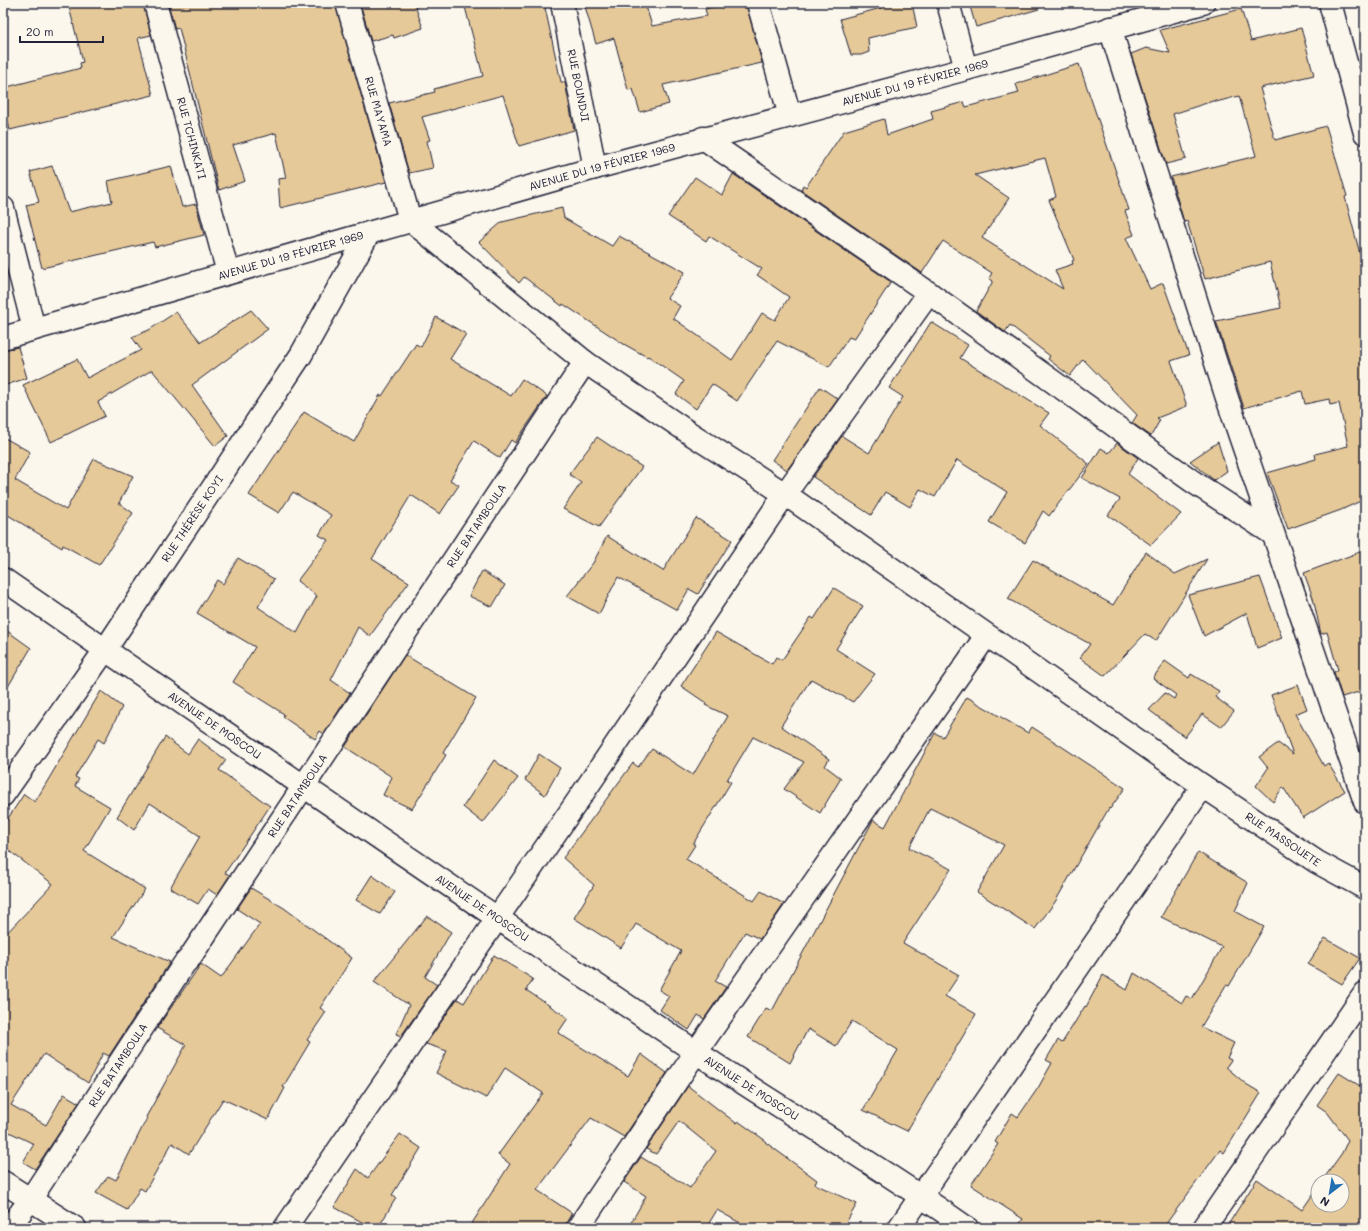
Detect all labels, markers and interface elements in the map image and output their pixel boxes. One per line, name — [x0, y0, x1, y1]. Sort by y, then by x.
scale bar — [20, 18, 103, 44]
text: 20 m — [26, 23, 54, 39]
street label: RUE BOUNDJI — [564, 48, 594, 123]
street label: AVENUE DU 19 FÉVRIER 1969 — [840, 55, 990, 109]
street label: RUE MAYAMA — [362, 75, 396, 148]
street label: RUE TCHINKATI — [174, 95, 210, 181]
street label: AVENUE DU 19 FÉVRIER 1969 — [527, 139, 677, 194]
street label: AVENUE DU 19 FÉVRIER 1969 — [216, 227, 365, 283]
street label: RUE THÉRÈSE KOYI — [158, 472, 226, 565]
street label: RUE BATAMBOULA — [443, 480, 509, 570]
street label: AVENUE DE MOSCOU — [165, 687, 264, 762]
street label: RUE BATAMBOULA — [264, 750, 330, 840]
street label: RUE MASSOUETE — [1243, 808, 1324, 870]
street label: AVENUE DE MOSCOU — [433, 870, 532, 944]
street label: RUE BATAMBOULA — [85, 1020, 151, 1110]
street label: AVENUE DE MOSCOU — [701, 1052, 802, 1123]
north arrow — [1310, 1173, 1350, 1213]
text: N — [1317, 1193, 1332, 1211]

